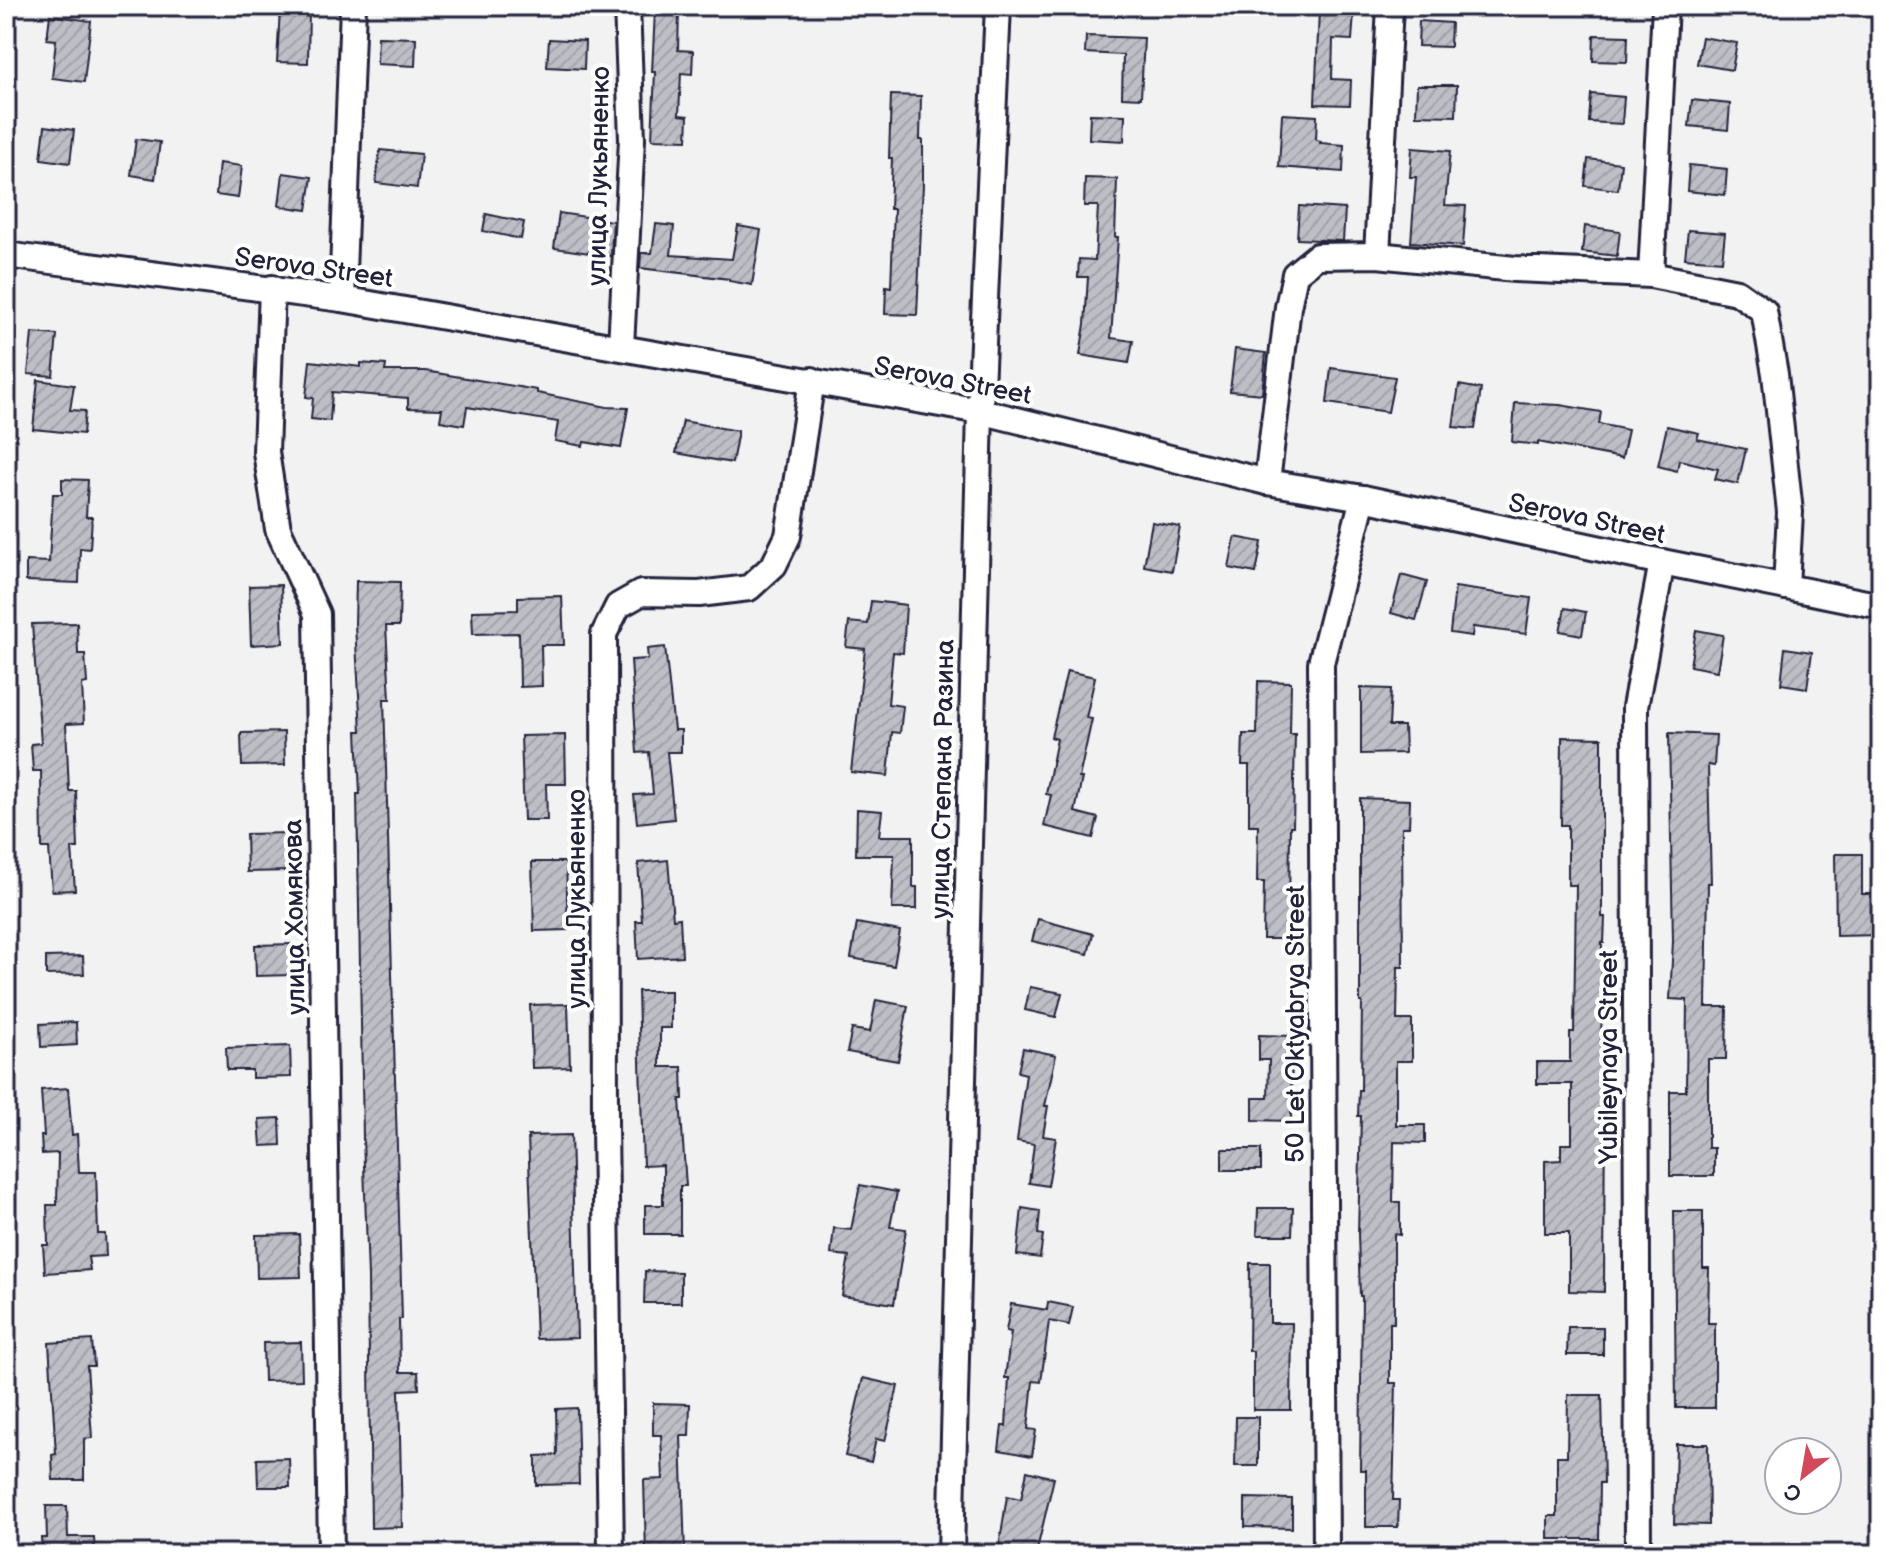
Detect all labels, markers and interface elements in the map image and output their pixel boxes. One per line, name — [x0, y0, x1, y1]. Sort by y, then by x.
street label: улица Лукьяненко — [582, 66, 617, 286]
street label: Serova Street — [233, 242, 395, 295]
street label: Serova Street — [872, 351, 1034, 412]
street label: Serova Street — [1505, 488, 1668, 551]
street label: улица Степана Разина — [926, 639, 961, 919]
street label: улица Лукьяненко — [562, 789, 593, 1009]
street label: улица Хомякова — [278, 819, 313, 1015]
street label: 50 Let Oktyabrya Street — [1281, 885, 1312, 1163]
street label: Yubileynaya Street — [1594, 950, 1625, 1165]
north arrow — [1763, 1436, 1843, 1516]
text: С — [1780, 1476, 1807, 1507]

